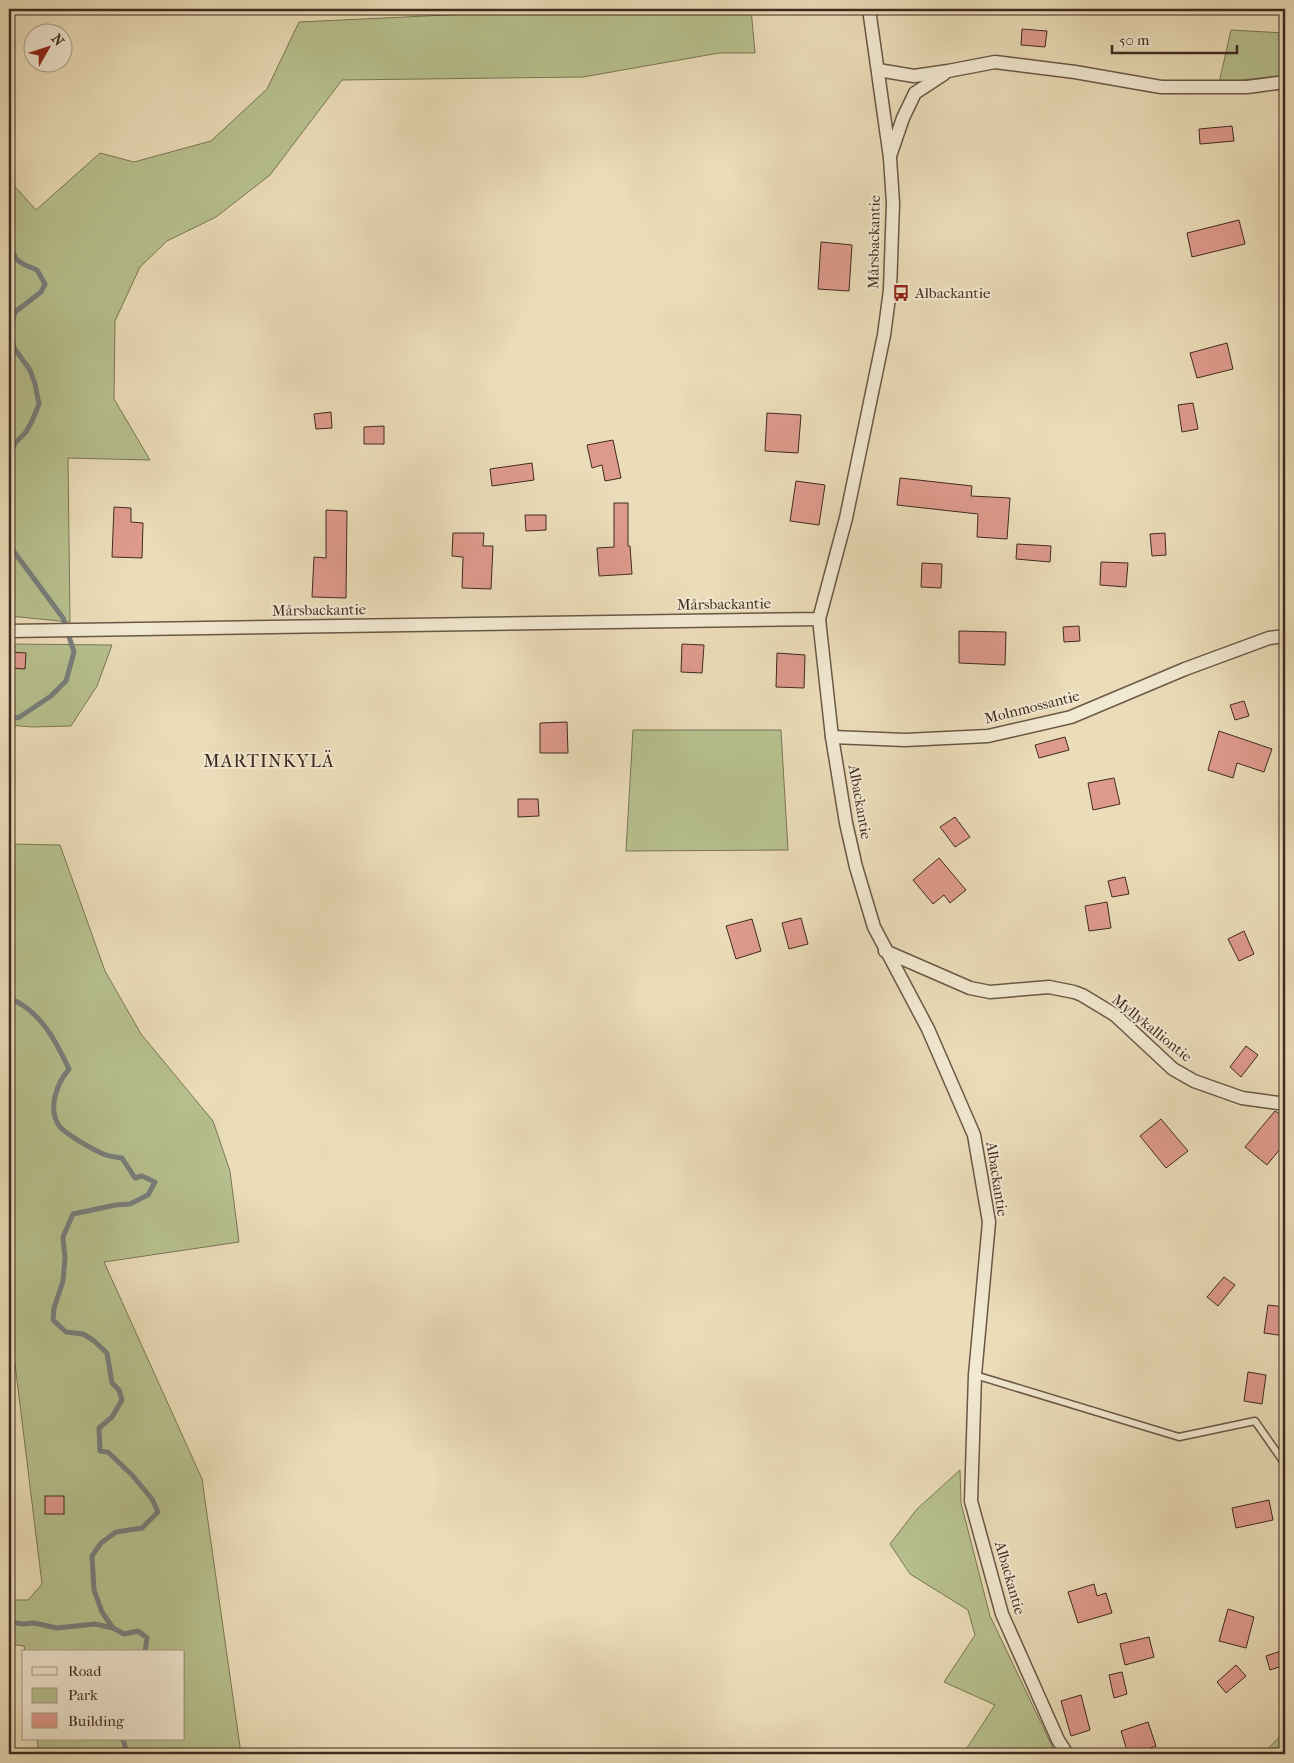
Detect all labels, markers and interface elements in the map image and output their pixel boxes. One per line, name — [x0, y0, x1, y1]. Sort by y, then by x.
north arrow — [22, 22, 72, 72]
scale bar — [1112, 22, 1236, 54]
text: N — [48, 31, 68, 50]
text: 50 m — [1119, 31, 1150, 49]
street label: Mårsbackantie — [864, 194, 884, 289]
bus stop icon: Albackantie — [891, 283, 911, 303]
place label: Albackantie — [914, 284, 991, 302]
street label: Mårsbackantie — [677, 594, 772, 614]
street label: Mårsbackantie — [272, 600, 367, 620]
street label: Molnmossantie — [982, 686, 1082, 728]
district label: MARTINKYLÄ — [203, 750, 335, 772]
street label: Albackantie — [844, 762, 876, 841]
street label: Myllykalliontie — [1108, 990, 1196, 1066]
street label: Albackantie — [982, 1139, 1012, 1218]
street label: Albackantie — [991, 1538, 1029, 1617]
legend — [22, 1650, 185, 1740]
text: Road — [68, 1662, 102, 1680]
text: Park — [68, 1686, 98, 1704]
text: Building — [68, 1712, 125, 1730]

